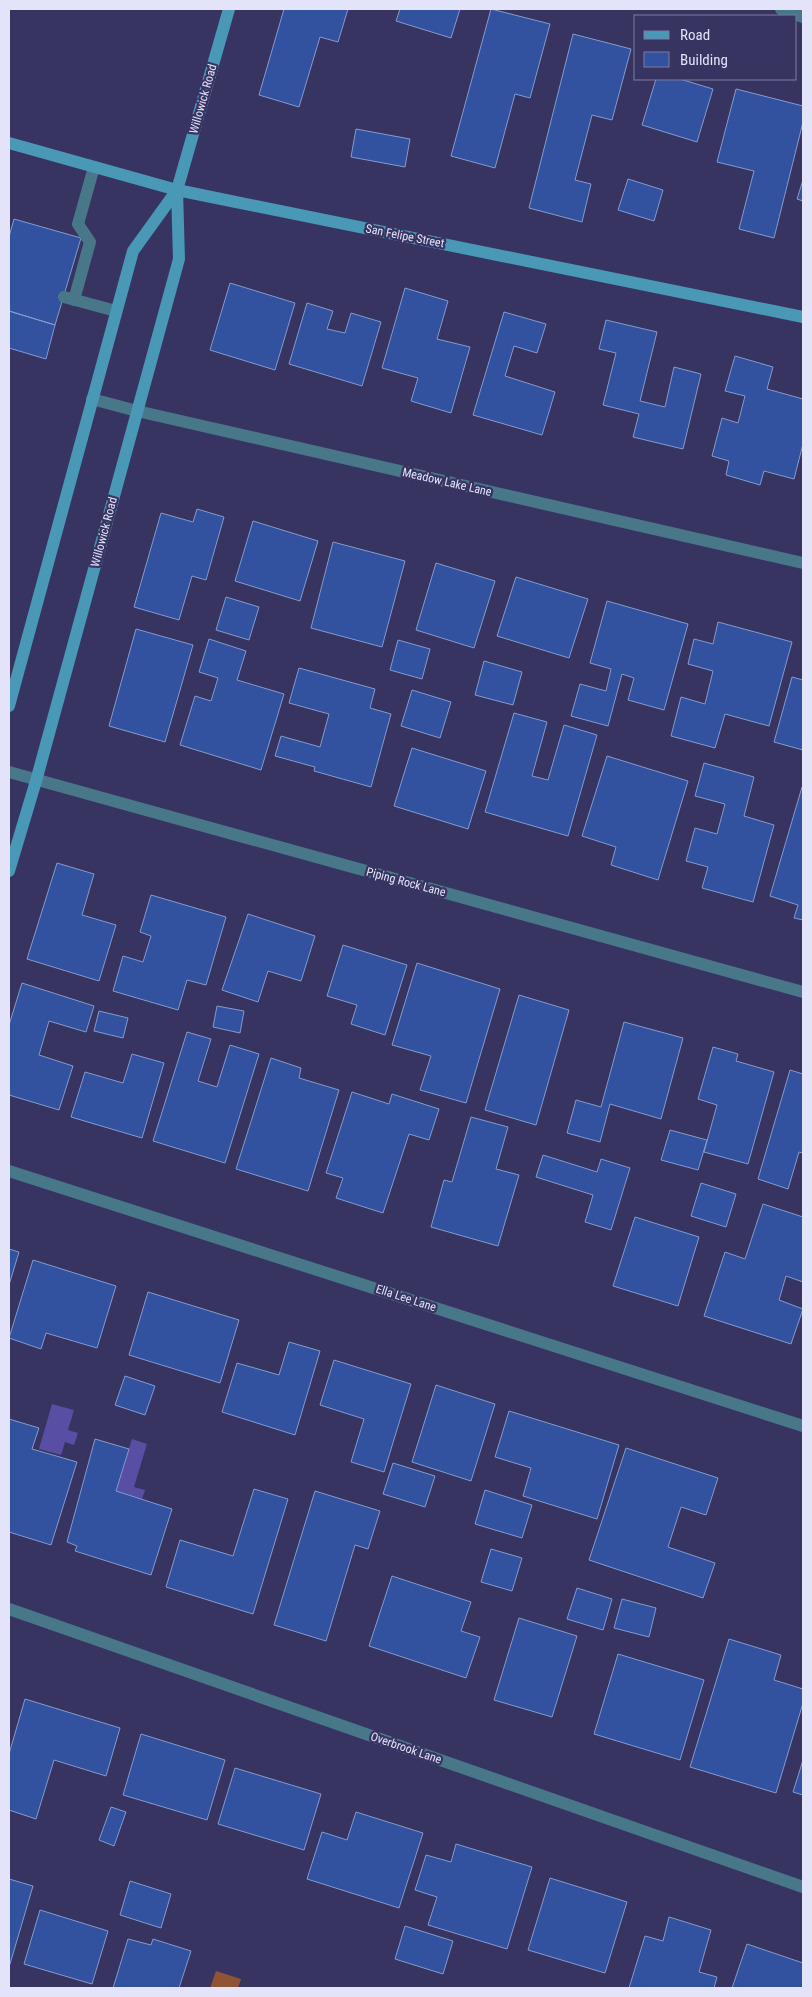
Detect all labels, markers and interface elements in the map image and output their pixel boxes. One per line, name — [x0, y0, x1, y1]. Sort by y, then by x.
legend — [634, 15, 797, 80]
text: Road — [680, 26, 710, 44]
text: Building — [680, 51, 728, 69]
street label: Willowick Road — [186, 63, 220, 135]
street label: San Felipe Street — [365, 222, 446, 251]
street label: Meadow Lake Lane — [401, 465, 493, 499]
street label: Willowick Road — [88, 495, 120, 568]
street label: Piping Rock Lane — [365, 865, 448, 899]
street label: Ella Lee Lane — [374, 1282, 438, 1314]
street label: Overbrook Lane — [369, 1729, 444, 1767]

